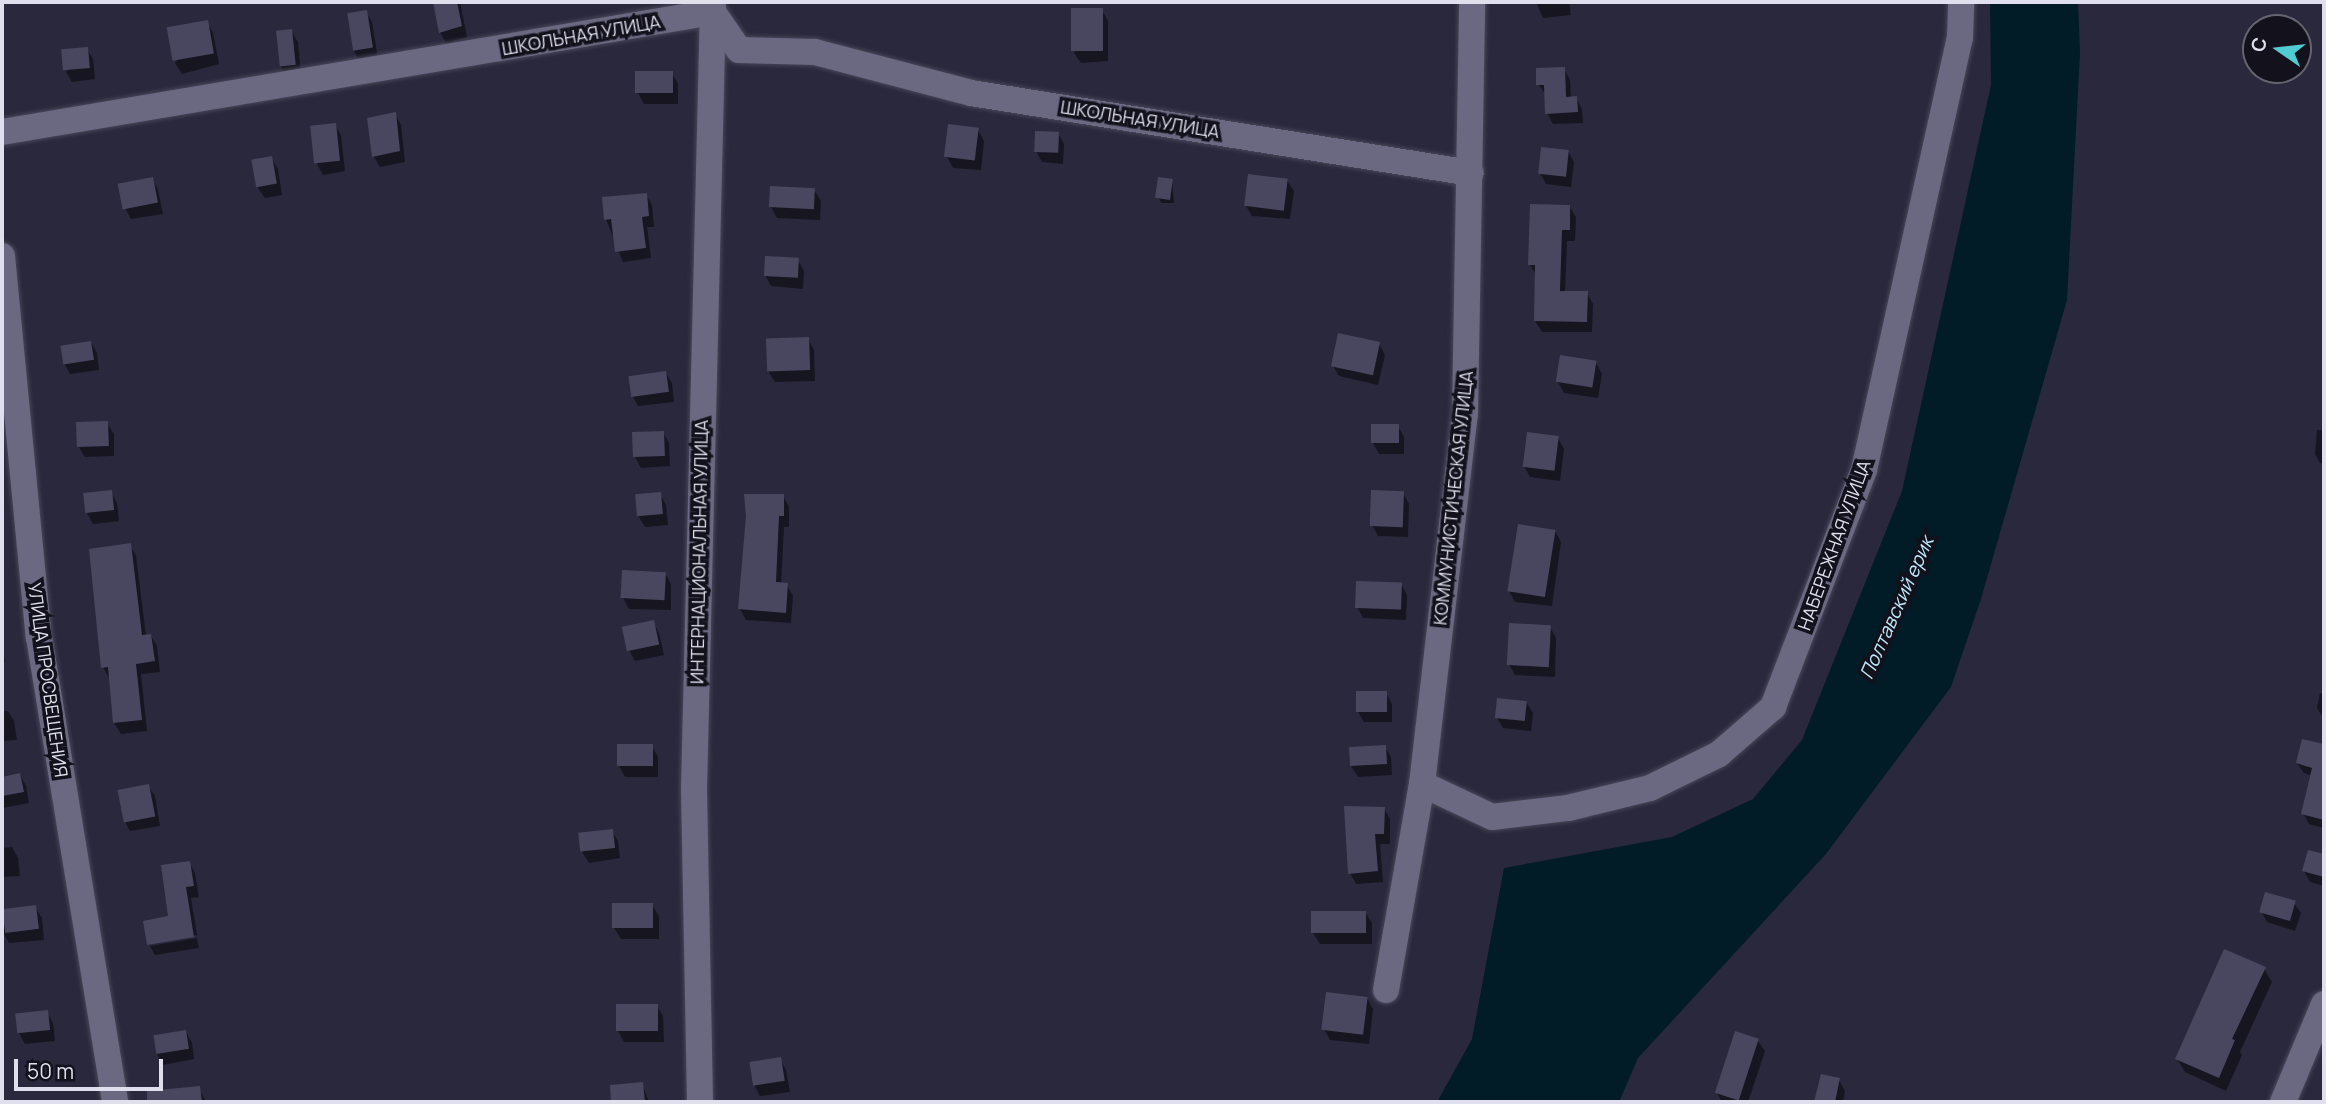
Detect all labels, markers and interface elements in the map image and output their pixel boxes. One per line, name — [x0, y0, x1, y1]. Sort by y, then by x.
street label: ШКОЛЬНАЯ УЛИЦА — [500, 10, 662, 60]
north arrow — [2242, 14, 2312, 84]
text: С — [2244, 34, 2273, 54]
street label: ШКОЛЬНАЯ УЛИЦА — [1059, 96, 1221, 142]
street label: КОММУНИСТИЧЕСКАЯ УЛИЦА — [1429, 370, 1477, 626]
street label: ИНТЕРНАЦИОНАЛЬНАЯ УЛИЦА — [686, 420, 712, 684]
street label: НАБЕРЕЖНАЯ УЛИЦА — [1793, 457, 1875, 633]
water label: Полтавский ерик — [1855, 533, 1939, 683]
street label: УЛИЦА ПРОСВЕЩЕНИЯ — [24, 581, 72, 779]
scale bar — [18, 1044, 166, 1088]
text: 50 m — [27, 1057, 74, 1085]

